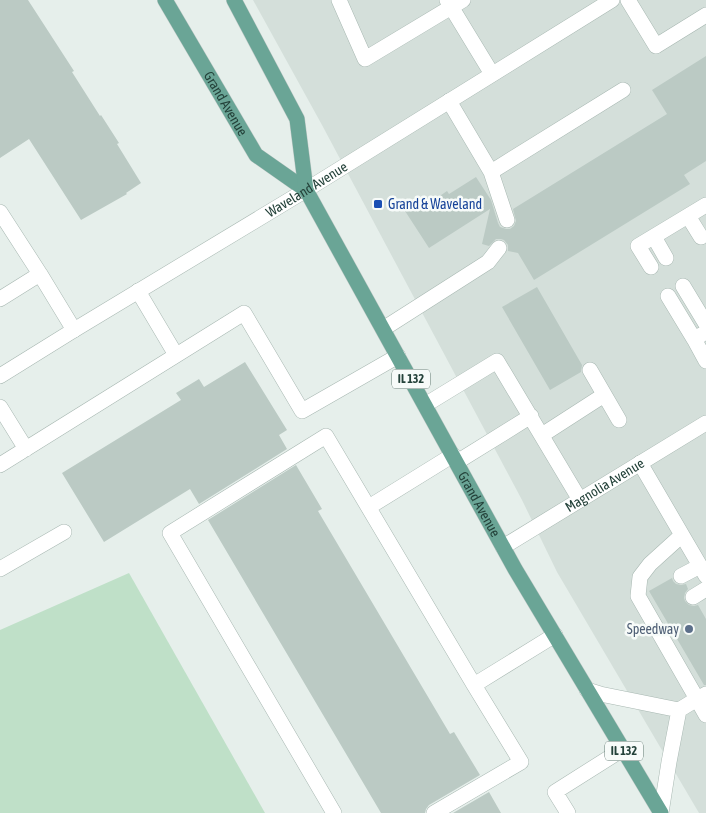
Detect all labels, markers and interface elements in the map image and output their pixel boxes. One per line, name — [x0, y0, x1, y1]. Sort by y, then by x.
street label: Grand Avenue — [201, 68, 251, 139]
street label: Waveland Avenue — [263, 158, 350, 220]
place label: Grand & Waveland — [388, 196, 482, 212]
marker: Grand & Waveland — [372, 198, 384, 210]
road number: IL 132 — [392, 369, 430, 388]
street label: Magnolia Avenue — [562, 455, 647, 515]
street label: Grand Avenue — [455, 469, 504, 540]
place label: Speedway — [627, 621, 679, 637]
marker: Speedway — [683, 623, 695, 635]
road number: IL 132 — [605, 741, 643, 760]

